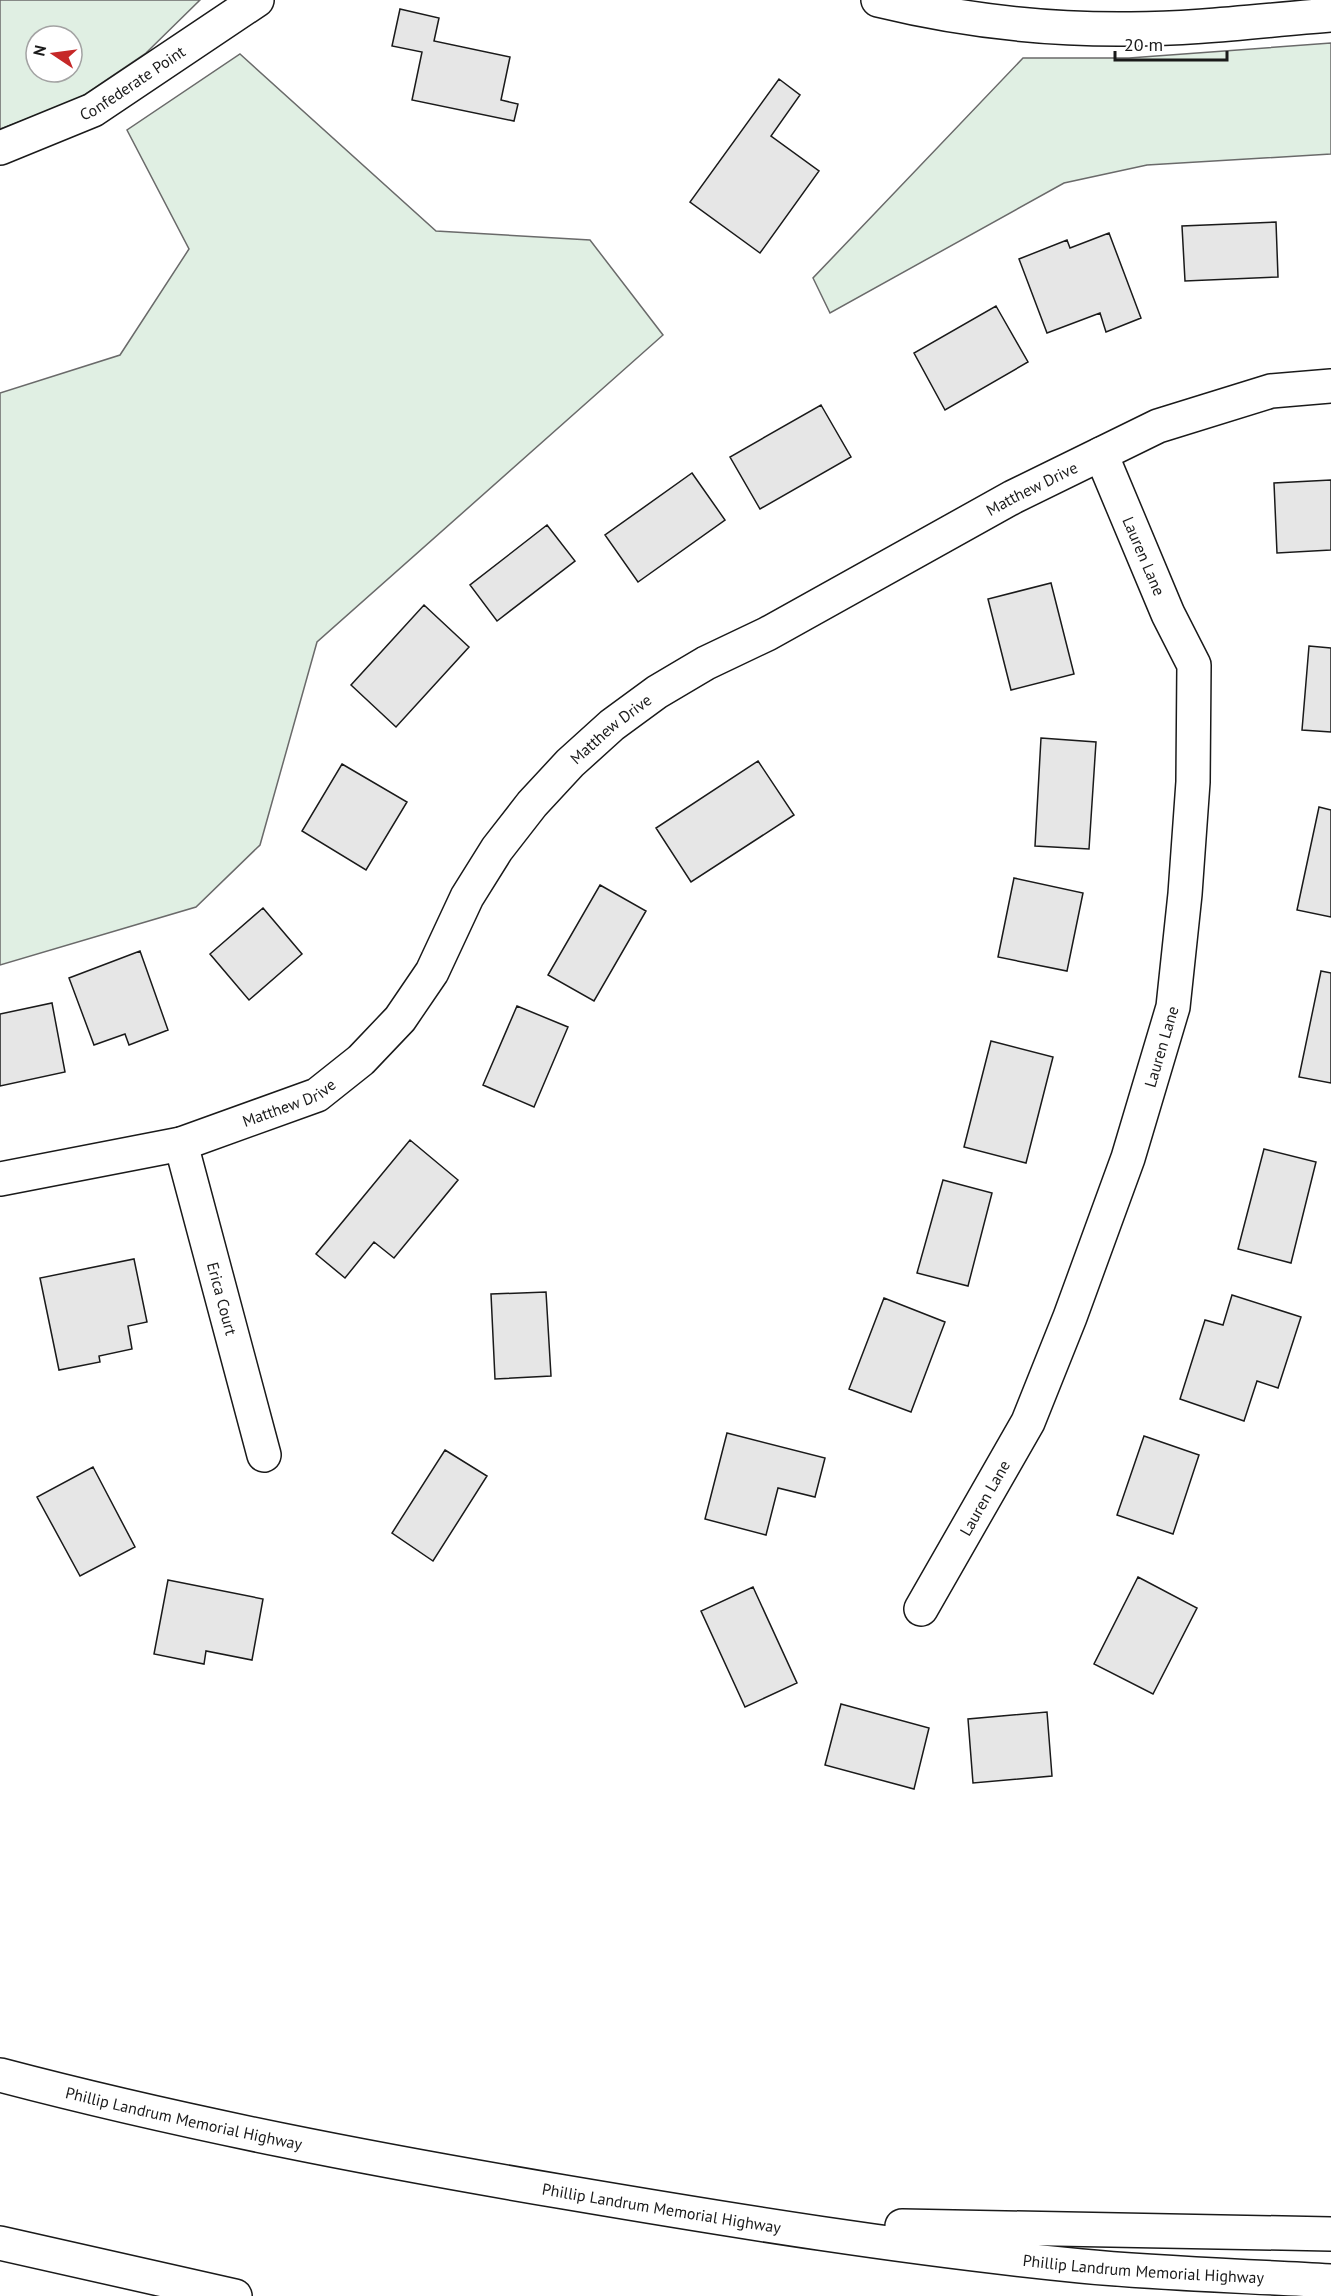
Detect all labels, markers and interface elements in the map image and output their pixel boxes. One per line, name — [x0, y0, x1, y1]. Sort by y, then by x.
north arrow — [24, 24, 84, 84]
scale bar — [1115, 24, 1228, 62]
text: 20 m — [1124, 33, 1163, 56]
street label: Confederate Point — [77, 41, 189, 124]
text: N — [28, 43, 50, 58]
street label: Matthew Drive — [983, 457, 1081, 520]
street label: Lauren Lane — [1118, 513, 1170, 599]
street label: Matthew Drive — [566, 690, 655, 768]
street label: Lauren Lane — [1140, 1004, 1183, 1090]
street label: Matthew Drive — [239, 1074, 340, 1131]
street label: Erica Court — [203, 1260, 242, 1338]
street label: Lauren Lane — [955, 1457, 1014, 1539]
street label: Phillip Landrum Memorial Highway — [64, 2082, 305, 2154]
street label: Phillip Landrum Memorial Highway — [541, 2178, 783, 2237]
street label: Phillip Landrum Memorial Highway — [1022, 2250, 1265, 2287]

